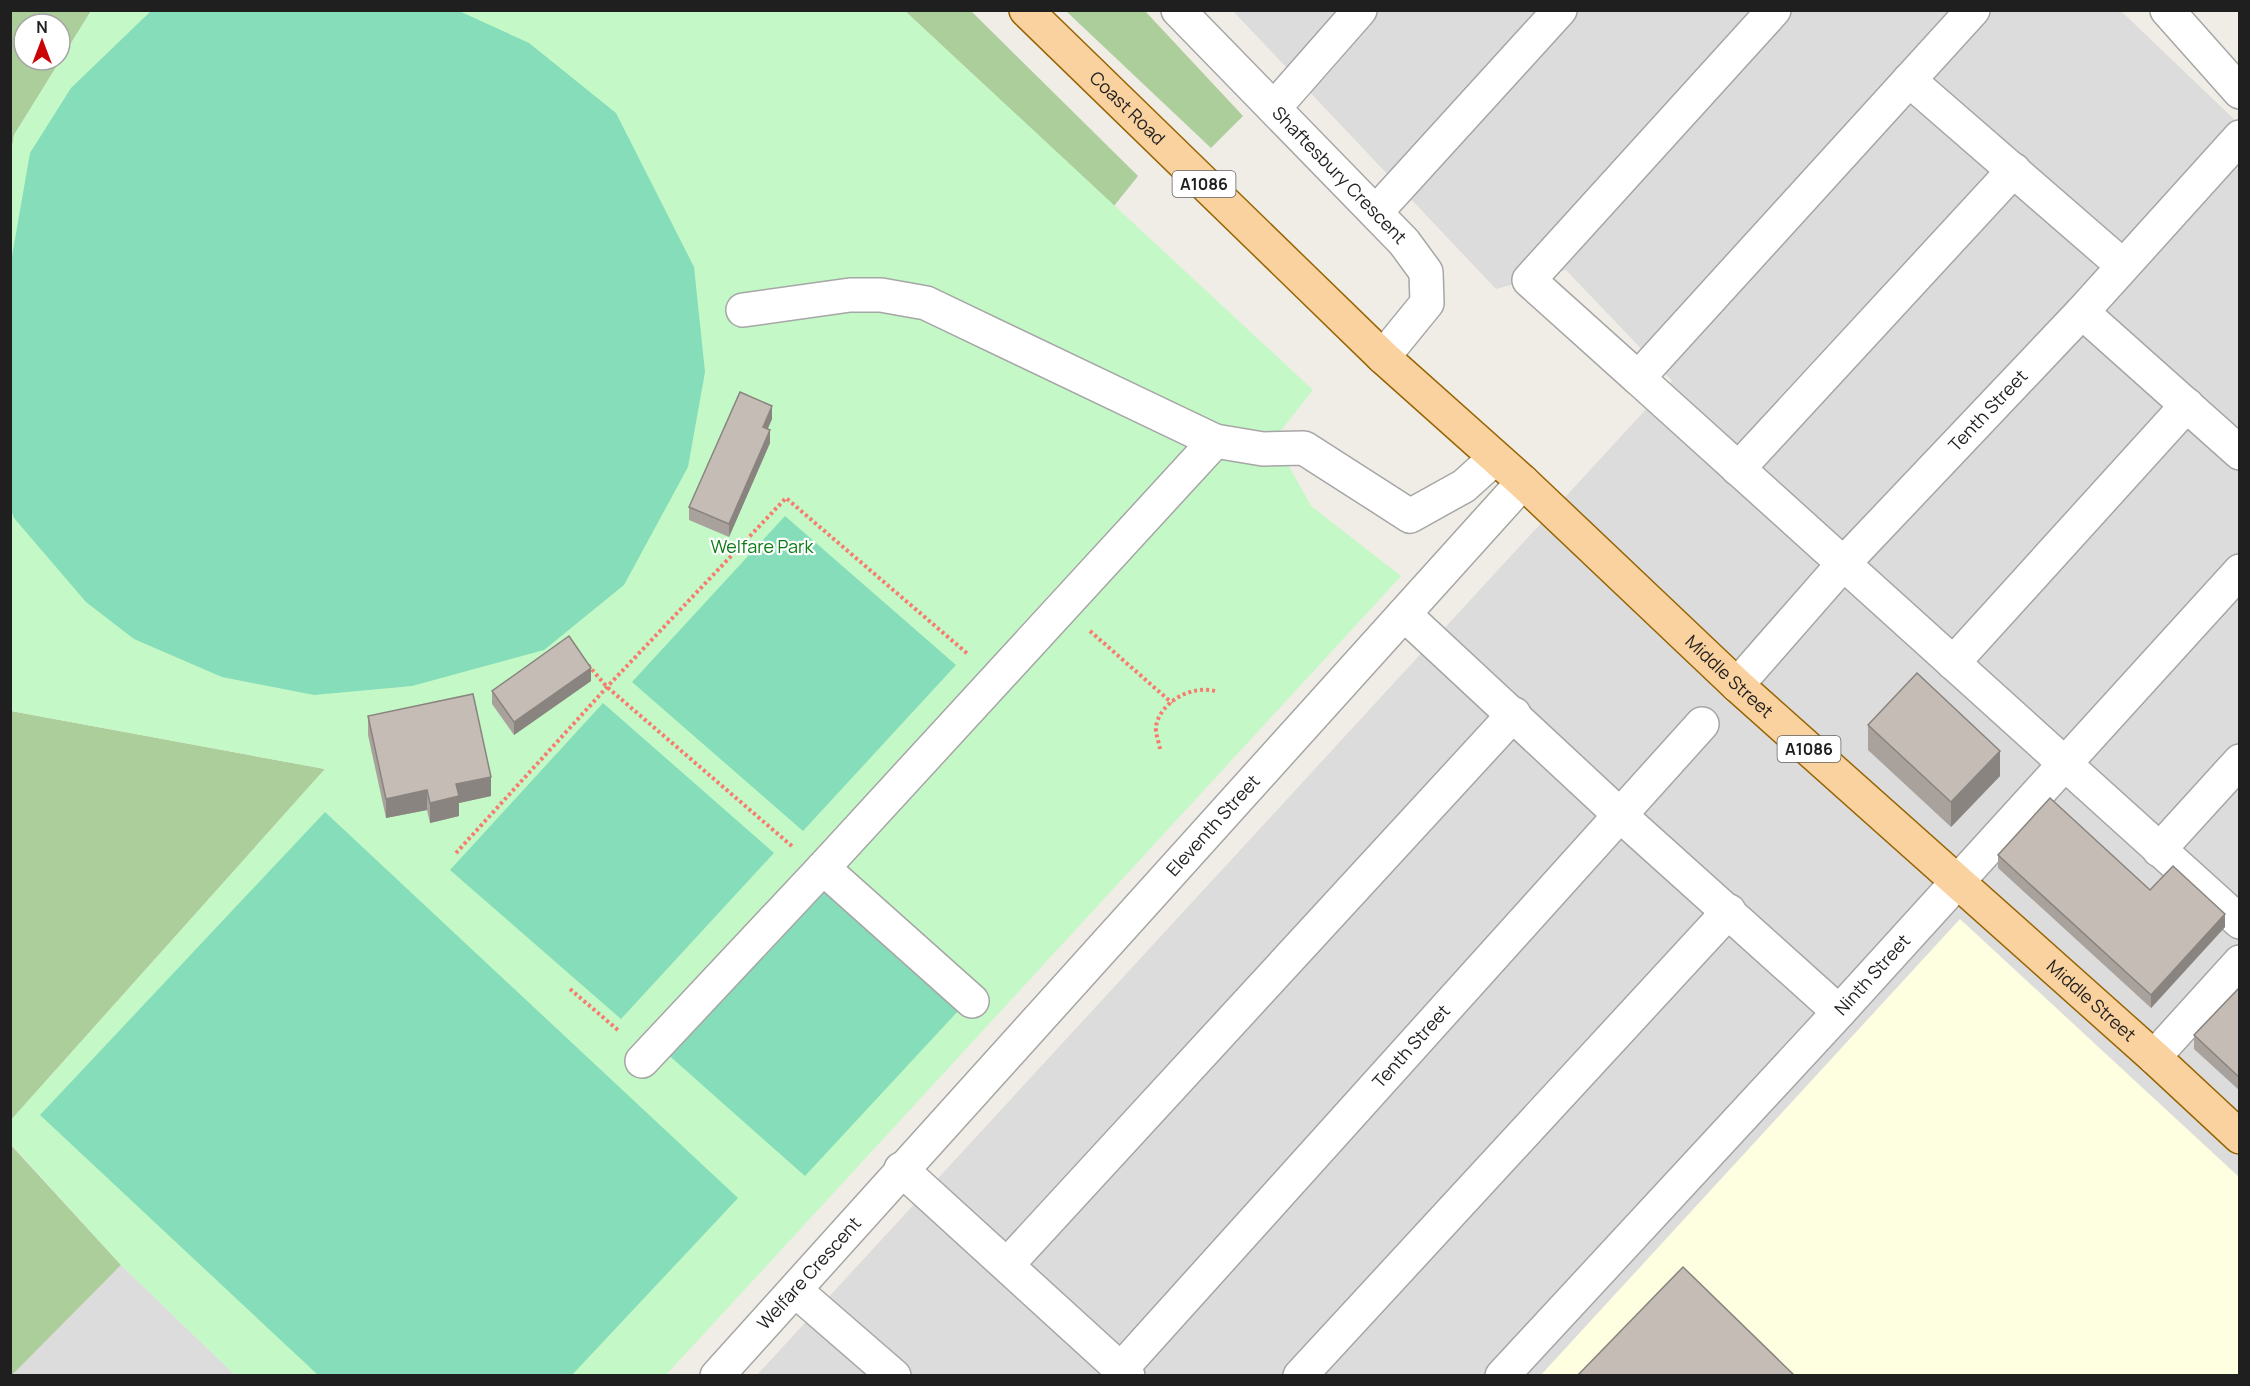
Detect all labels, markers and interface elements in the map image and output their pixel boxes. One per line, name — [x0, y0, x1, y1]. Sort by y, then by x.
north arrow — [12, 12, 72, 72]
text: N — [36, 16, 48, 38]
street label: Coast Road — [1085, 65, 1171, 150]
street label: Shaftesbury Crescent — [1267, 101, 1412, 249]
road number: A1086 — [1172, 171, 1236, 197]
street label: Tenth Street — [1943, 364, 2032, 456]
park label: Welfare Park — [711, 534, 815, 558]
street label: Middle Street — [1680, 629, 1779, 723]
road number: A1086 — [1778, 736, 1840, 762]
street label: Eleventh Street — [1160, 769, 1264, 881]
street label: Ninth Street — [1829, 929, 1915, 1020]
street label: Middle Street — [2042, 954, 2142, 1046]
street label: Tenth Street — [1367, 999, 1455, 1093]
street label: Welfare Crescent — [751, 1211, 866, 1334]

